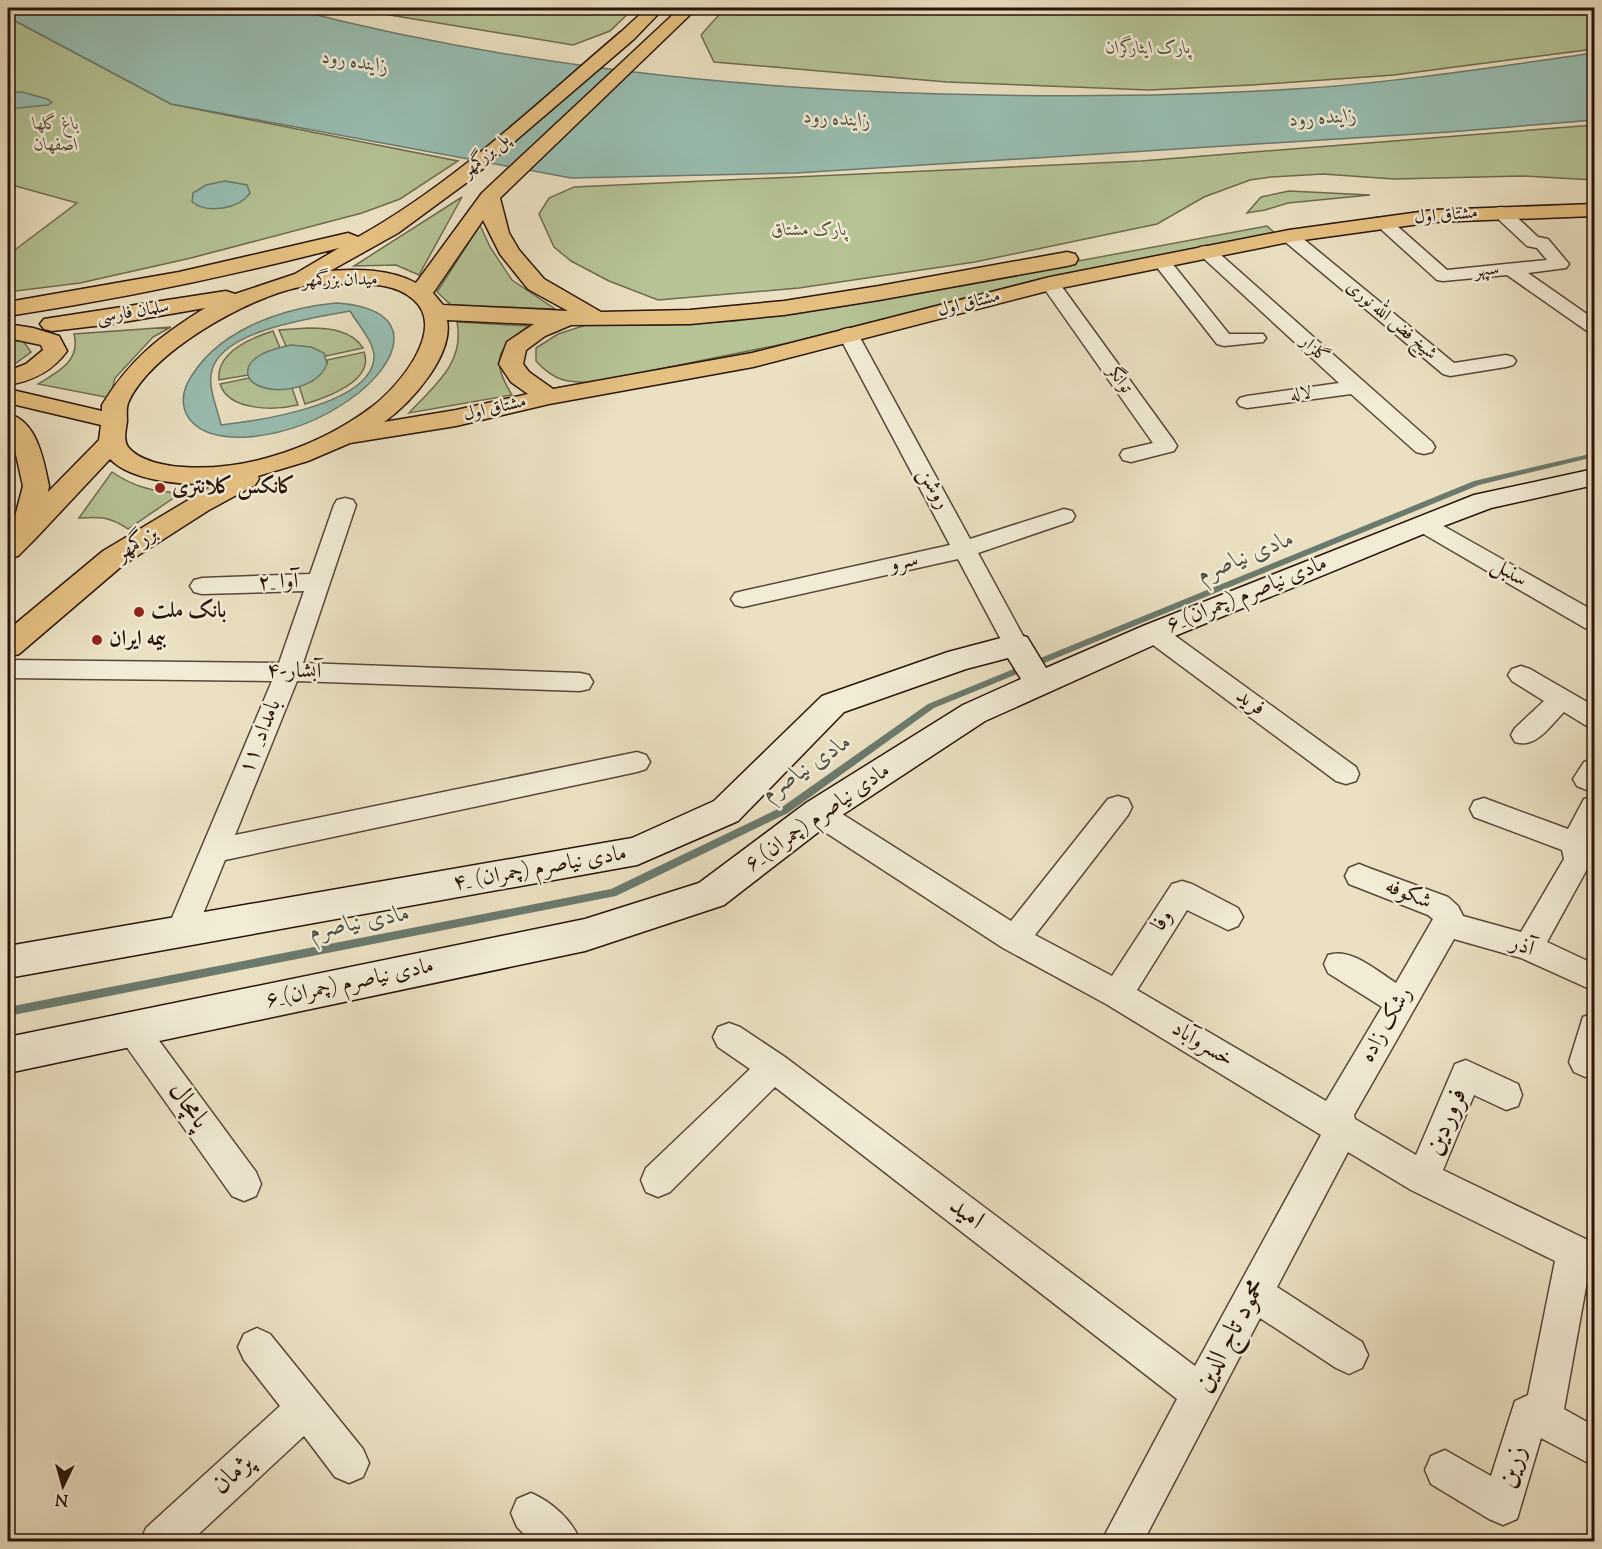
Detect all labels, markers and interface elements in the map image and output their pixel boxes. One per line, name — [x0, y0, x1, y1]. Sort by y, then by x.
park label: پارک ایثارگران — [1105, 35, 1192, 62]
water label: زاینده رود — [319, 43, 391, 83]
water label: زاینده رود — [1288, 102, 1358, 136]
water label: زاینده رود — [802, 103, 872, 137]
park label: باغ گلها اصفهان — [31, 112, 80, 159]
street label: پل بزرگمهر — [455, 127, 517, 186]
street label: مشتاق اول — [1413, 200, 1479, 232]
park label: پارک مشتاق — [771, 218, 848, 244]
street label: سپهر — [1471, 257, 1501, 285]
street label: میدان بزرگمهر — [300, 267, 378, 295]
street label: شیخ فض الله نوری — [1339, 273, 1444, 368]
street label: مشتاق اول — [935, 284, 1003, 324]
street label: سلمان فارسی — [95, 294, 171, 332]
street label: گلزار — [1292, 329, 1334, 370]
street label: توانگر — [1099, 359, 1138, 400]
street label: لاله — [1289, 381, 1313, 409]
street label: مشتاق اول — [461, 389, 529, 429]
street label: روشن — [908, 462, 958, 516]
place label: کانکس کلانتری — [172, 472, 295, 504]
marker: کانکس کلانتری — [153, 481, 167, 495]
street label: بزرگمهر — [108, 518, 165, 571]
water label: مادی نیاصرم — [1192, 522, 1300, 594]
street label: سرو — [885, 544, 922, 582]
street label: ۶_مادی نیاصرم (چمران) — [1162, 548, 1333, 643]
street label: سنبل — [1485, 550, 1533, 596]
street label: ۲_ آوا — [257, 566, 301, 600]
place label: بانک ملت — [151, 596, 226, 628]
marker: بانک ملت — [132, 605, 146, 619]
place label: بیمه ایران — [109, 624, 167, 656]
marker: بیمه ایران — [90, 633, 104, 647]
street label: ۴-آبشار — [266, 656, 324, 689]
street label: فرید — [1228, 681, 1272, 725]
street label: ۱۱ _بامداد — [232, 695, 290, 779]
water label: مادی نیاصرم — [755, 725, 860, 812]
street label: ۶_مادی نیاصرم (چمران) — [739, 756, 898, 881]
street label: ۴_ مادی نیاصرم (چمران) — [451, 838, 630, 901]
street label: شکوفه — [1380, 871, 1436, 919]
water label: مادی نیاصرم — [307, 897, 414, 951]
street label: وفا — [1144, 904, 1182, 938]
street label: آذر — [1504, 927, 1541, 967]
street label: ۶_مادی نیاصرم (چمران) — [263, 951, 437, 1018]
street label: رشک زاده — [1353, 981, 1421, 1069]
street label: خسروآباد — [1165, 1014, 1239, 1076]
street label: پامچال — [157, 1074, 220, 1139]
street label: فروردین — [1415, 1082, 1479, 1162]
street label: امید — [940, 1188, 992, 1240]
street label: محمود تاج الدین — [1185, 1272, 1279, 1401]
street label: زرین — [1488, 1441, 1538, 1493]
street label: پژمان — [203, 1444, 264, 1505]
north arrow — [33, 1456, 93, 1516]
text: N — [54, 1486, 69, 1510]

